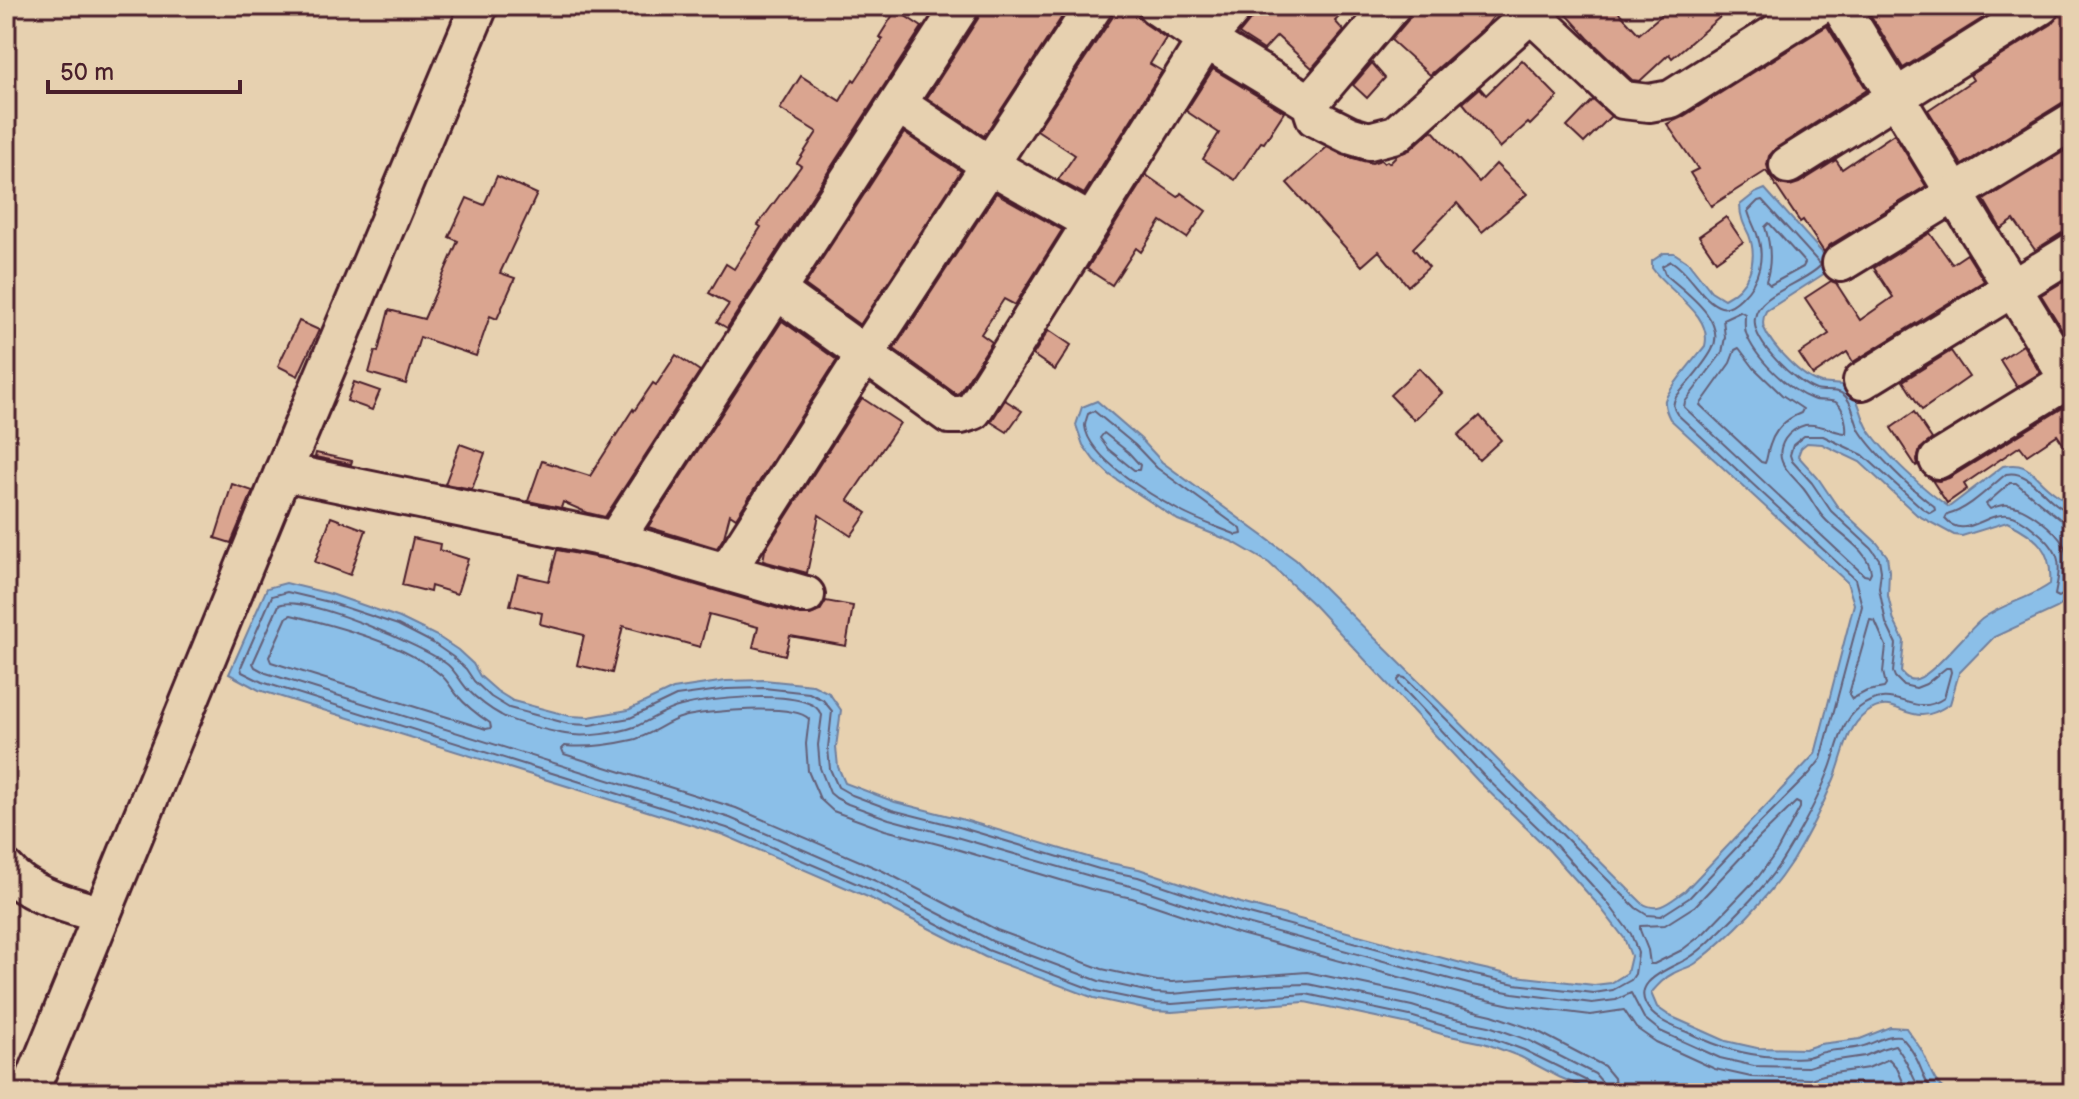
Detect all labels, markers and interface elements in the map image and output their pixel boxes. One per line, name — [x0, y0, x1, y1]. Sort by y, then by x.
scale bar — [48, 44, 240, 94]
text: 50 m — [60, 58, 114, 87]

